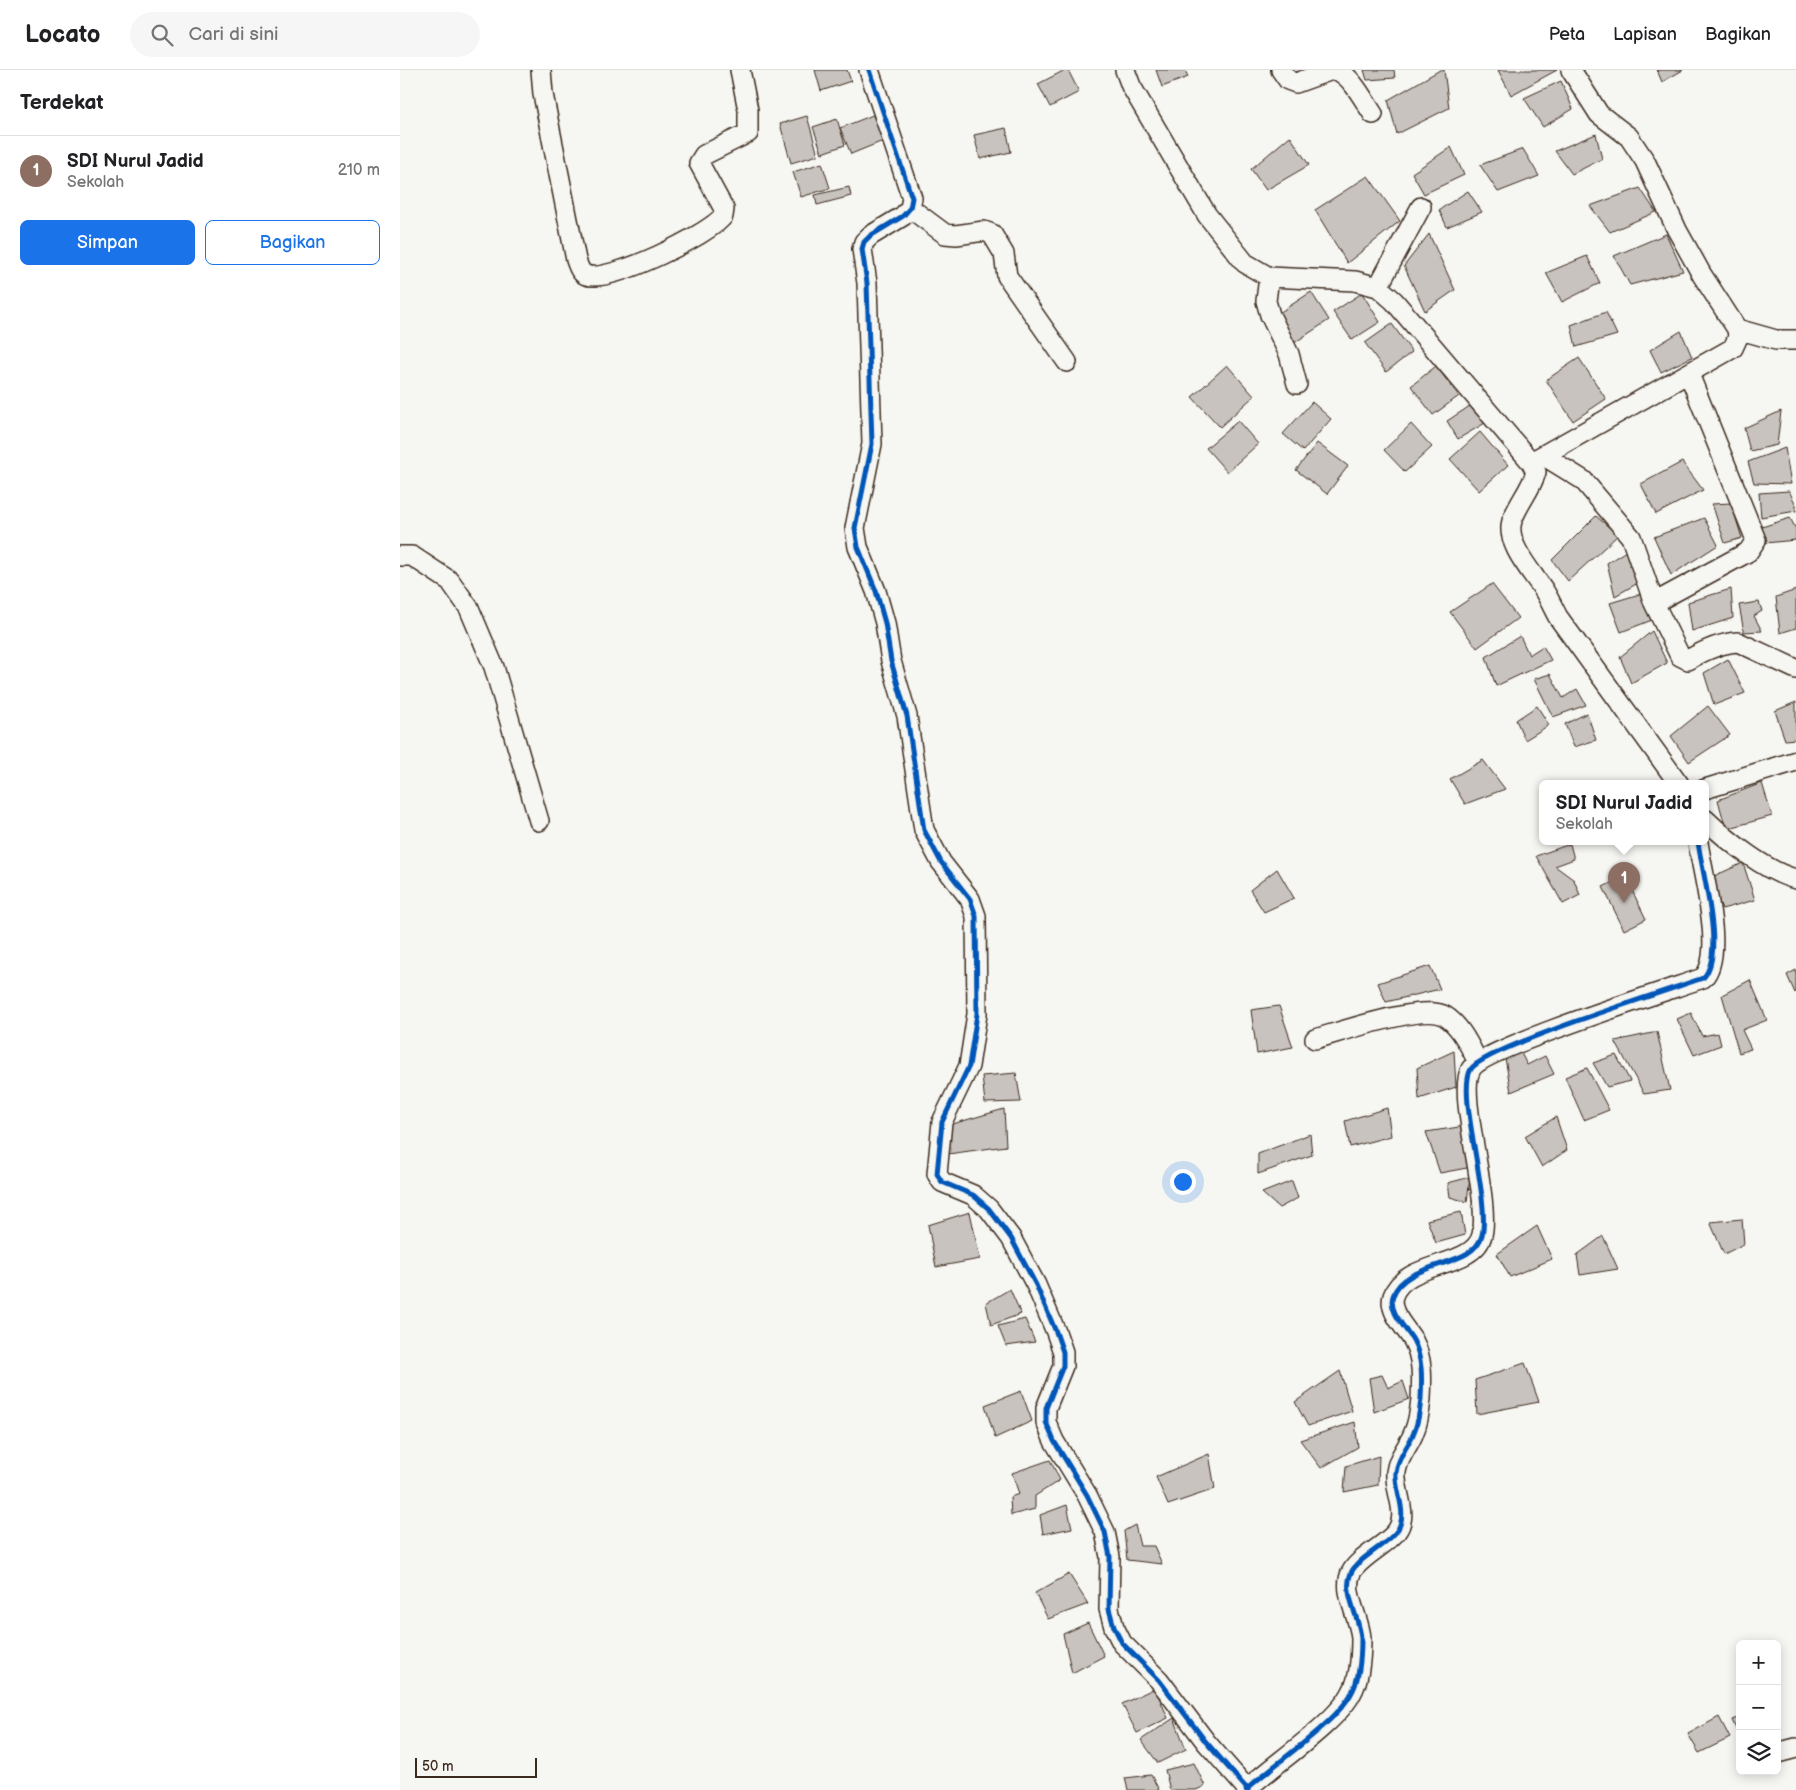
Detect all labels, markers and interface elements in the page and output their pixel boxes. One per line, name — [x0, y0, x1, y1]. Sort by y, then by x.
search box — [130, 12, 480, 57]
text: Locato — [25, 20, 100, 49]
icon: search — [148, 21, 176, 49]
text: Cari di sini — [188, 23, 279, 46]
text: Peta — [1549, 24, 1585, 45]
text: Lapisan — [1613, 24, 1677, 45]
text: Bagikan — [1705, 24, 1771, 45]
text: Terdekat — [20, 90, 104, 115]
text: SDI Nurul Jadid — [67, 150, 204, 173]
text: 1 — [33, 161, 39, 180]
text: 210 m — [338, 161, 380, 180]
text: Sekolah — [67, 173, 124, 192]
button: Simpan — [20, 220, 195, 265]
button: Bagikan — [205, 220, 380, 265]
popup — [1539, 780, 1709, 845]
text: SDI Nurul Jadid — [1556, 792, 1692, 815]
text: Sekolah — [1556, 815, 1613, 834]
pin: 1 — [1608, 862, 1640, 903]
your location — [1170, 1169, 1196, 1195]
map controls — [1736, 1640, 1781, 1775]
button: + — [1736, 1640, 1781, 1685]
button: − — [1736, 1685, 1781, 1730]
button: layers — [1736, 1730, 1781, 1775]
scale bar — [415, 1755, 538, 1778]
text: 50 m — [422, 1758, 454, 1775]

